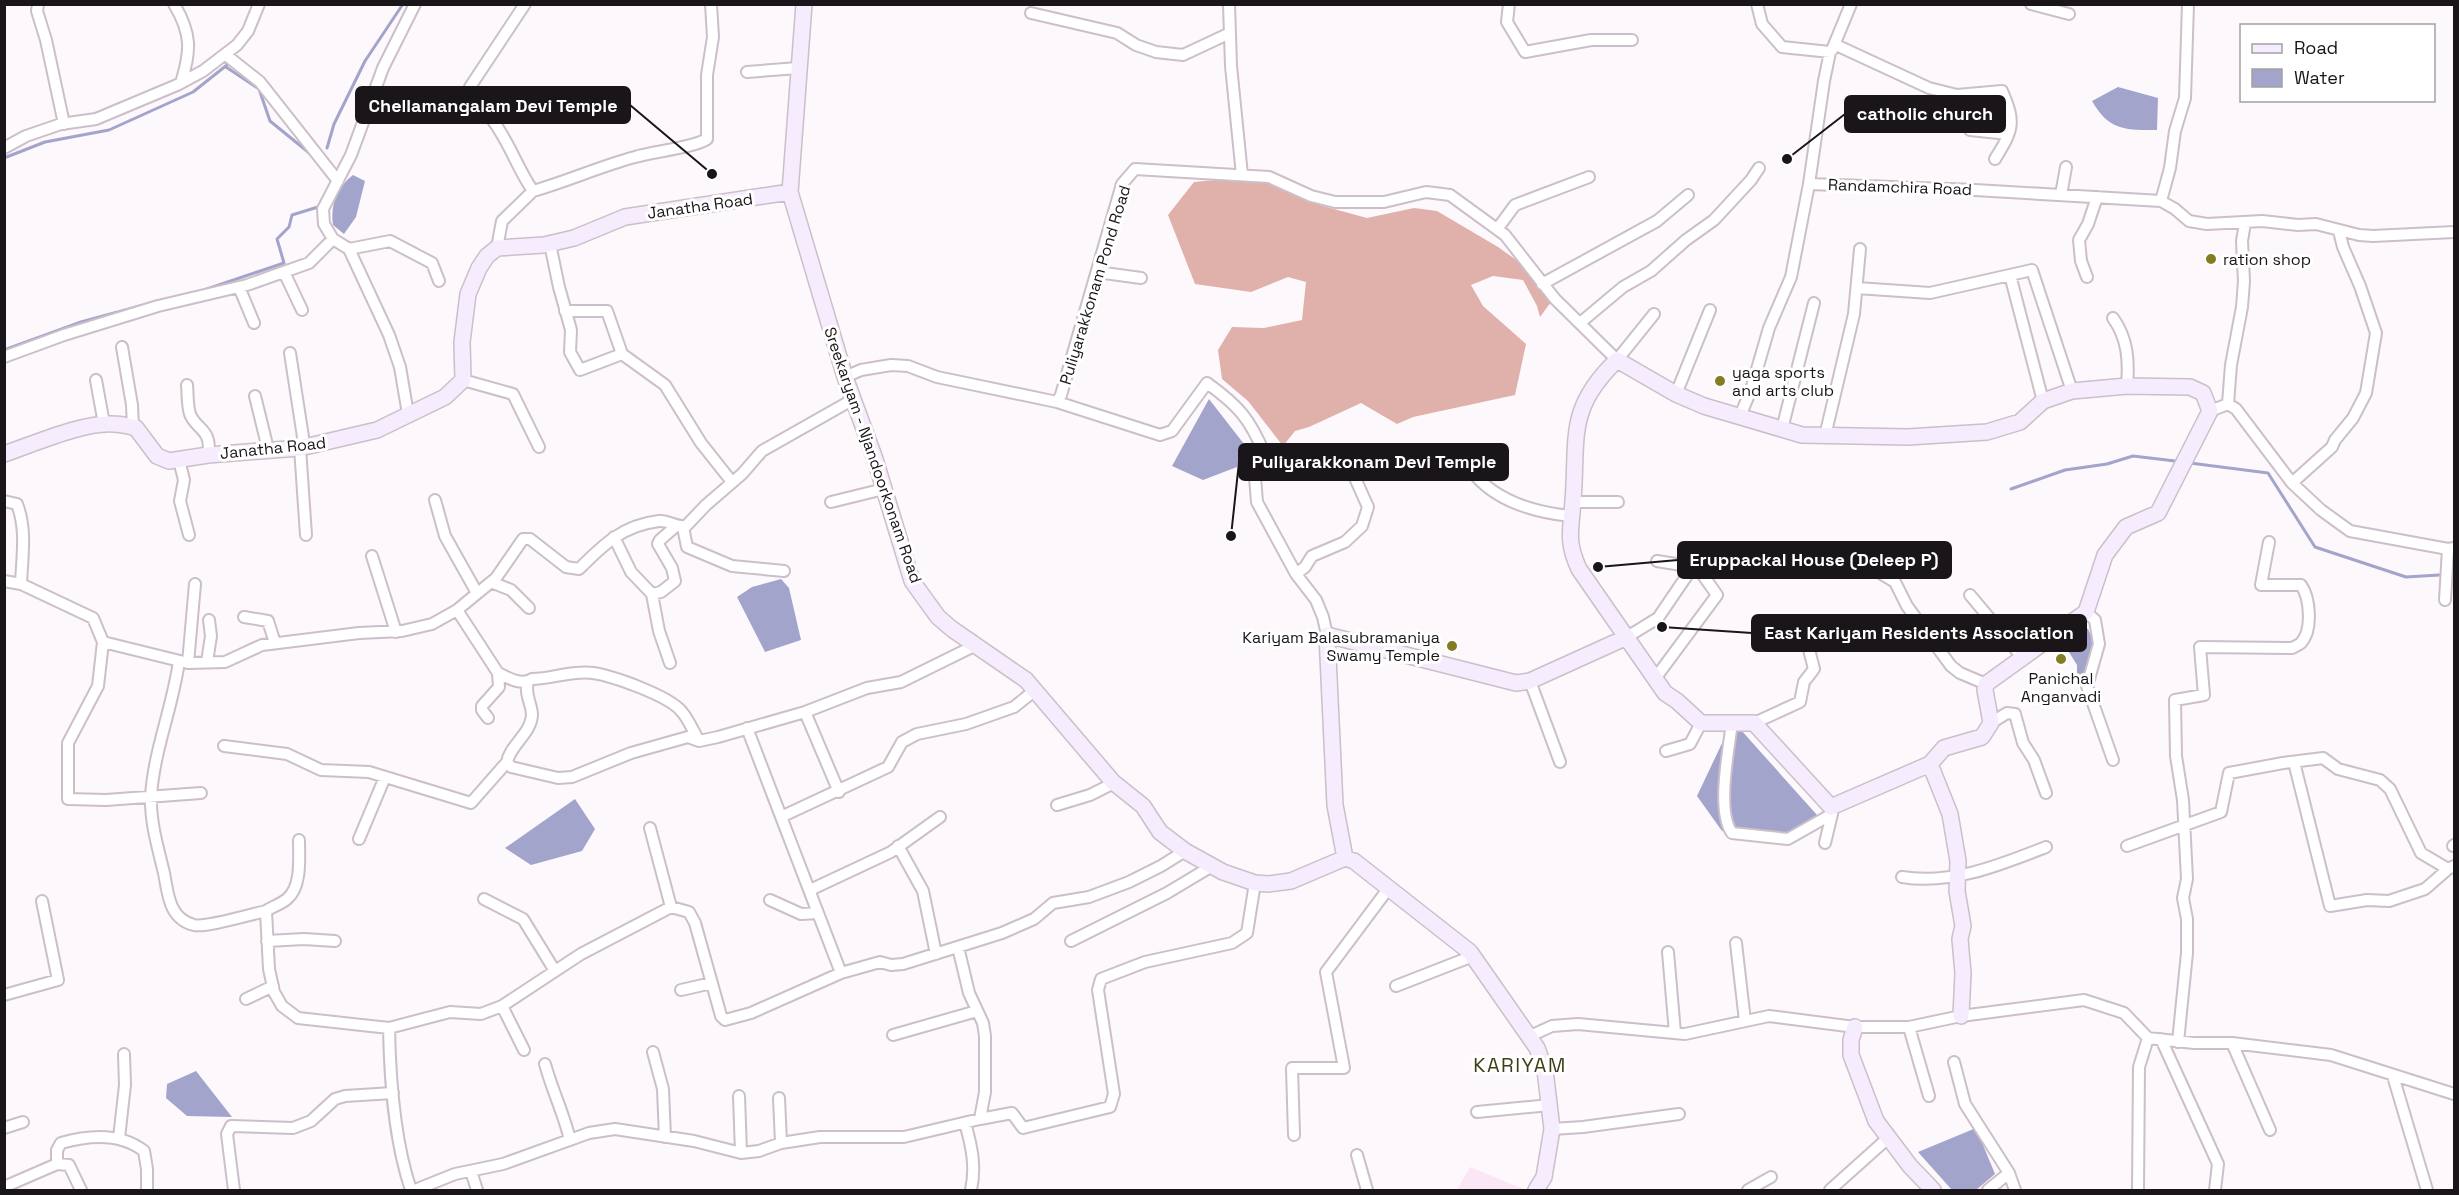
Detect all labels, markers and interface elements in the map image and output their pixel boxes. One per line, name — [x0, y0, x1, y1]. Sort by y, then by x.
legend — [2240, 24, 2435, 102]
text: Road — [2294, 36, 2338, 59]
text: Water — [2294, 66, 2345, 89]
callout: Chellamangalam Devi Temple — [356, 87, 630, 123]
text: Chellamangalam Devi Temple — [368, 94, 618, 117]
callout: catholic church — [1845, 96, 2005, 132]
text: catholic church — [1857, 102, 1993, 125]
street label: Randamchira Road — [1828, 174, 1972, 200]
street label: Puliyarakkonam Pond Road — [1055, 183, 1135, 387]
street label: Janatha Road — [646, 188, 754, 224]
place label: ration shop — [2223, 249, 2311, 270]
marker: ration shop — [2204, 252, 2218, 266]
street label: Sreekaryam - Njandoorkonam Road — [819, 324, 927, 586]
place label: yaga sports and arts club — [1732, 362, 1834, 401]
marker: yaga sports and arts club — [1713, 374, 1727, 388]
street label: Janatha Road — [219, 432, 327, 464]
callout: Puliyarakkonam Devi Temple — [1239, 444, 1508, 480]
text: Puliyarakkonam Devi Temple — [1252, 450, 1496, 473]
callout: Eruppackal House (Deleep P) — [1678, 542, 1951, 578]
text: Eruppackal House (Deleep P) — [1690, 548, 1938, 571]
callout: East Kariyam Residents Association — [1752, 615, 2086, 651]
text: East Kariyam Residents Association — [1764, 621, 2074, 644]
place label: Kariyam Balasubramaniya Swamy Temple — [1242, 627, 1440, 666]
marker: Kariyam Balasubramaniya Swamy Temple — [1445, 639, 1459, 653]
marker: Panichal Anganvadi — [2054, 652, 2068, 666]
place label: Panichal Anganvadi — [2021, 668, 2101, 707]
district label: KARIYAM — [1473, 1052, 1567, 1078]

